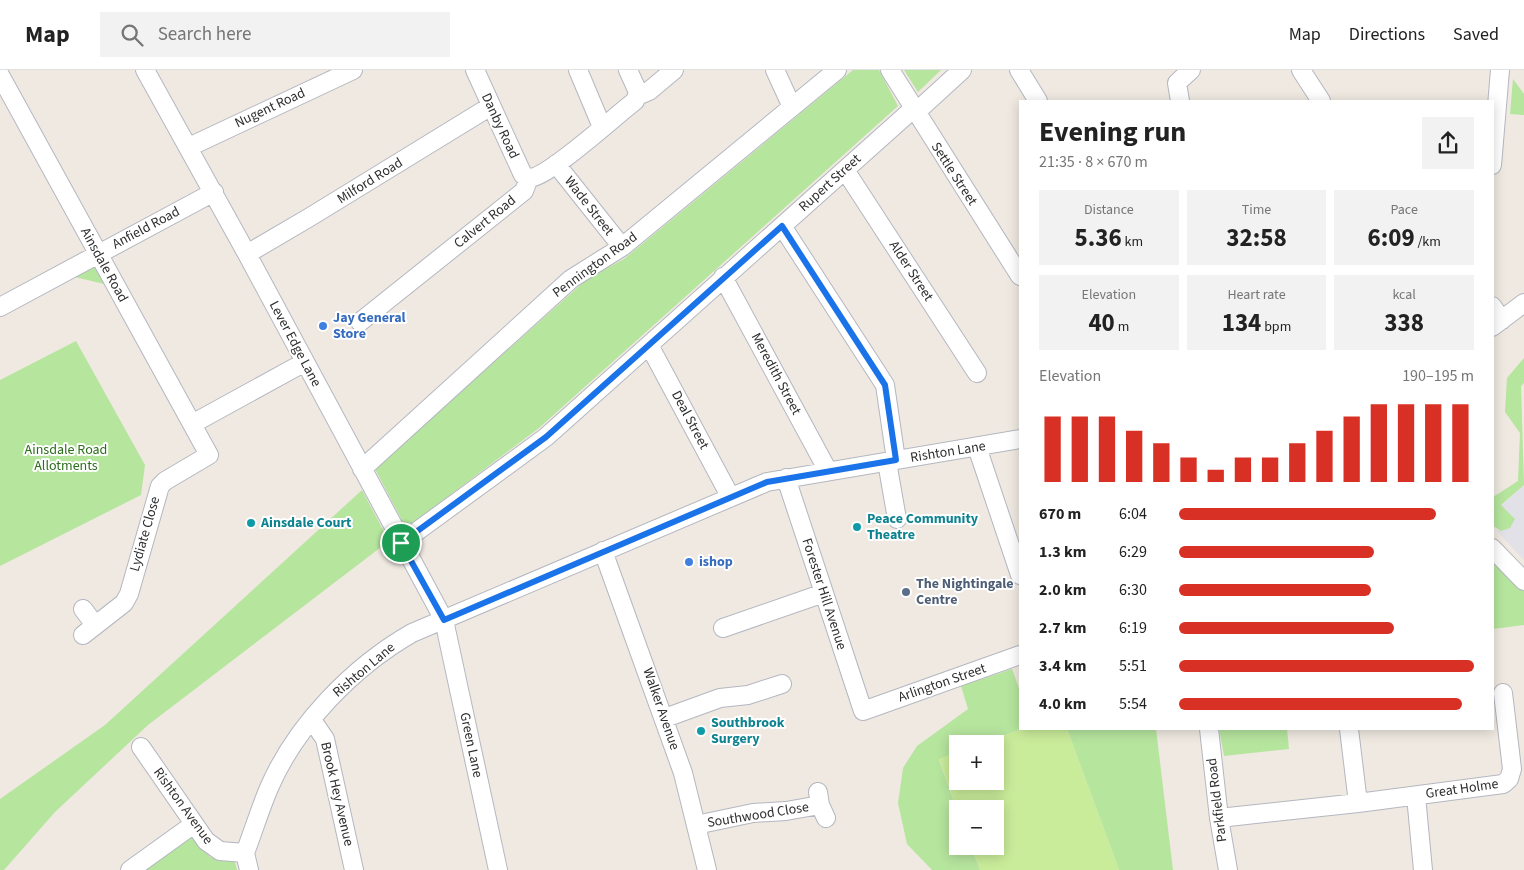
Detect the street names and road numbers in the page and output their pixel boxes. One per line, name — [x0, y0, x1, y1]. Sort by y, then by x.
street label: Nugent Road — [231, 83, 309, 133]
street label: Danby Road — [476, 90, 524, 162]
street label: Settle Street — [926, 138, 982, 210]
street label: Rupert Street — [794, 149, 866, 216]
street label: Milford Road — [333, 153, 407, 209]
street label: Wade Street — [559, 172, 619, 240]
street label: Calvert Road — [450, 191, 520, 253]
street label: Anfield Road — [109, 202, 183, 254]
street label: Ainsdale Road — [75, 224, 133, 306]
street label: Pennington Road — [548, 227, 642, 303]
street label: Alder Street — [884, 237, 938, 305]
street label: Lever Edge Lane — [264, 297, 326, 391]
street label: Meredith Street — [746, 329, 806, 419]
street label: Deal Street — [666, 387, 714, 453]
street label: Rishton Lane — [909, 436, 987, 468]
street label: Lydiate Close — [125, 494, 165, 574]
street label: Forester Hill Avenue — [797, 536, 852, 652]
street label: Rishton Lane — [328, 638, 400, 702]
street label: Arlington Street — [895, 659, 989, 707]
street label: Walker Avenue — [638, 665, 684, 753]
street label: Green Lane — [454, 711, 488, 779]
street label: Brook Hey Avenue — [315, 740, 359, 848]
street label: Parkfield Road — [1202, 757, 1232, 843]
street label: Rishton Avenue — [148, 763, 218, 849]
street label: Great Holme — [1424, 774, 1500, 804]
street label: Southwood Close — [706, 797, 810, 833]

